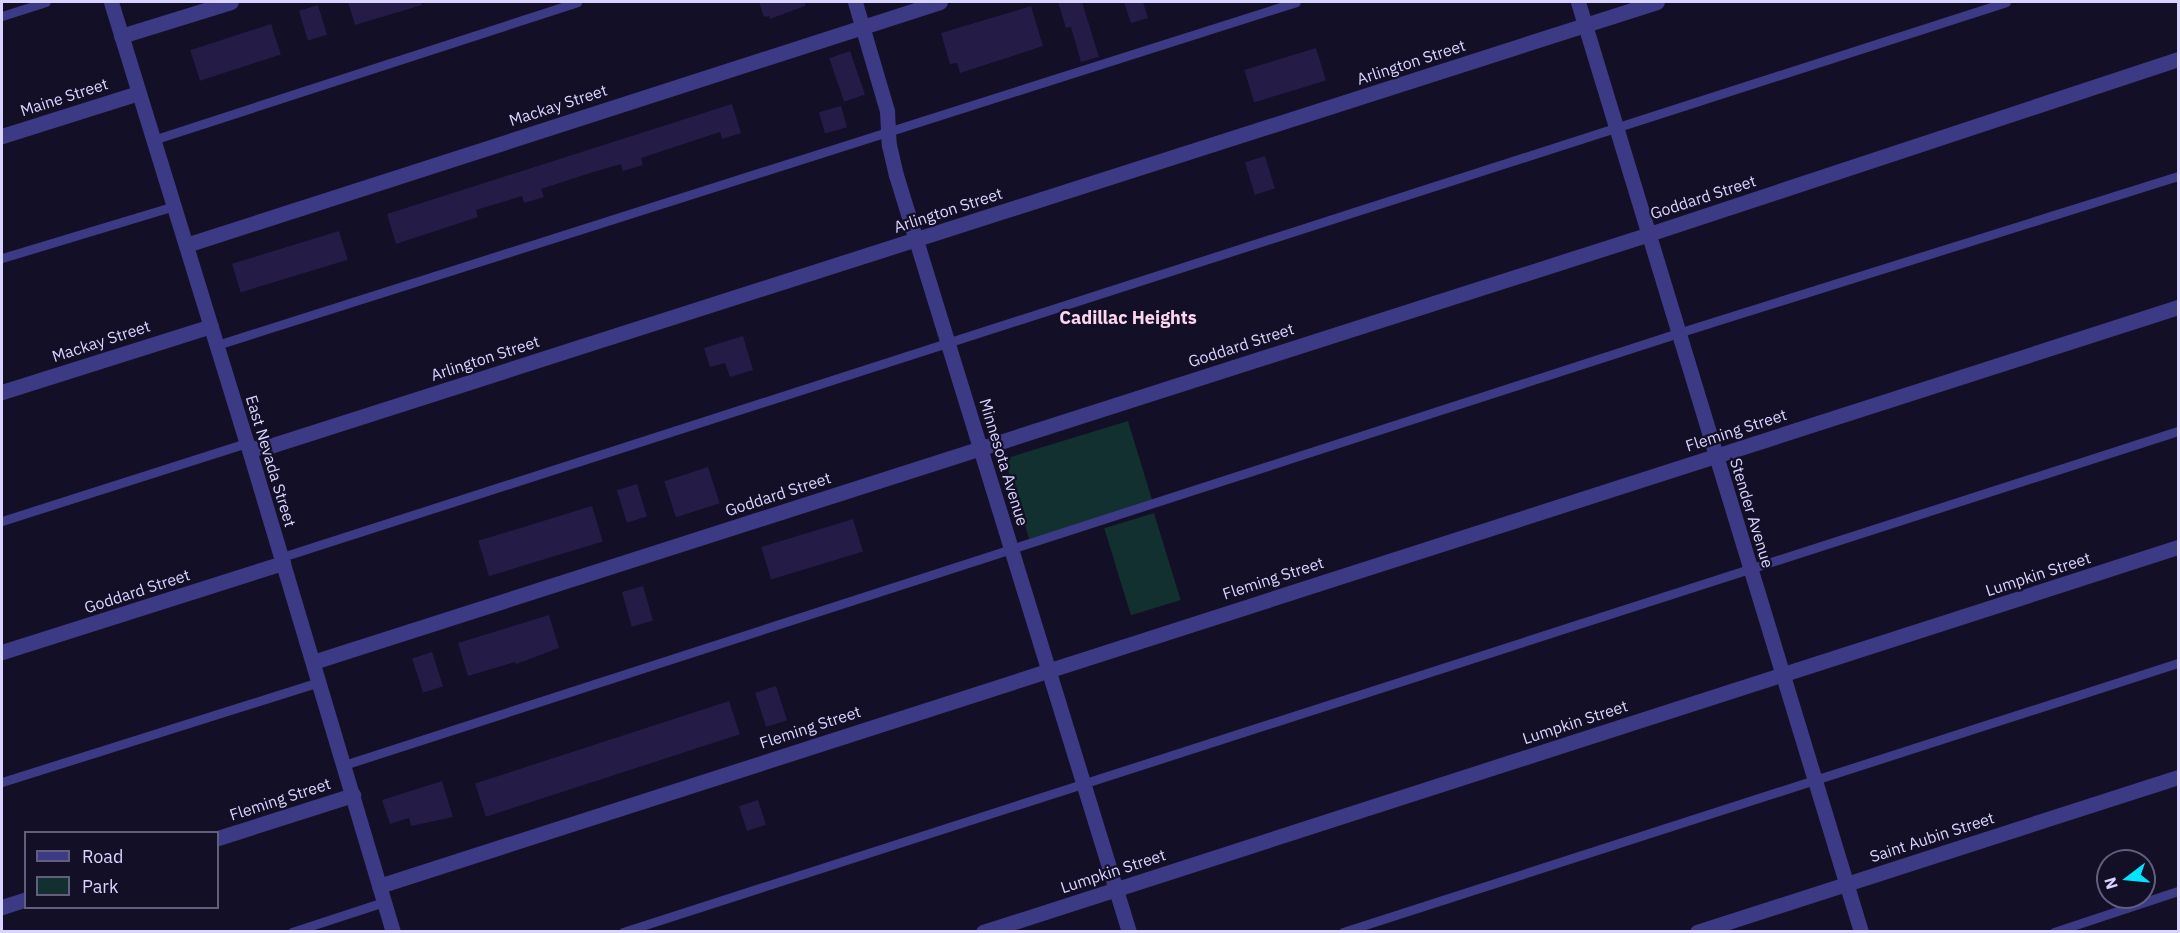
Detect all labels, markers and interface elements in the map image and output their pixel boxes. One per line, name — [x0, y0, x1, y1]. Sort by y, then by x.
street label: Arlington Street — [1354, 35, 1468, 89]
street label: Maine Street — [18, 74, 110, 120]
street label: Mackay Street — [507, 80, 609, 130]
street label: Goddard Street — [1648, 171, 1758, 223]
street label: Arlington Street — [891, 183, 1005, 237]
district label: Cadillac Heights — [1059, 307, 1197, 329]
street label: Mackay Street — [50, 316, 152, 366]
street label: Goddard Street — [1186, 319, 1296, 371]
street label: Arlington Street — [428, 331, 542, 385]
street label: East Nevada Street — [242, 393, 300, 529]
street label: Minnesota Avenue — [976, 396, 1032, 528]
street label: Fleming Street — [1683, 405, 1789, 455]
street label: Stender Avenue — [1726, 456, 1778, 570]
street label: Goddard Street — [723, 468, 833, 520]
street label: Lumpkin Street — [1983, 548, 2093, 600]
street label: Fleming Street — [1220, 553, 1326, 603]
street label: Goddard Street — [82, 565, 192, 617]
street label: Lumpkin Street — [1520, 696, 1630, 748]
street label: Fleming Street — [757, 702, 863, 752]
street label: Fleming Street — [227, 774, 333, 824]
street label: Saint Aubin Street — [1867, 808, 1997, 866]
legend — [24, 831, 219, 909]
text: Road — [82, 845, 123, 868]
street label: Lumpkin Street — [1058, 845, 1168, 897]
north arrow — [2096, 849, 2156, 909]
text: Park — [82, 875, 118, 898]
text: N — [2099, 875, 2122, 892]

